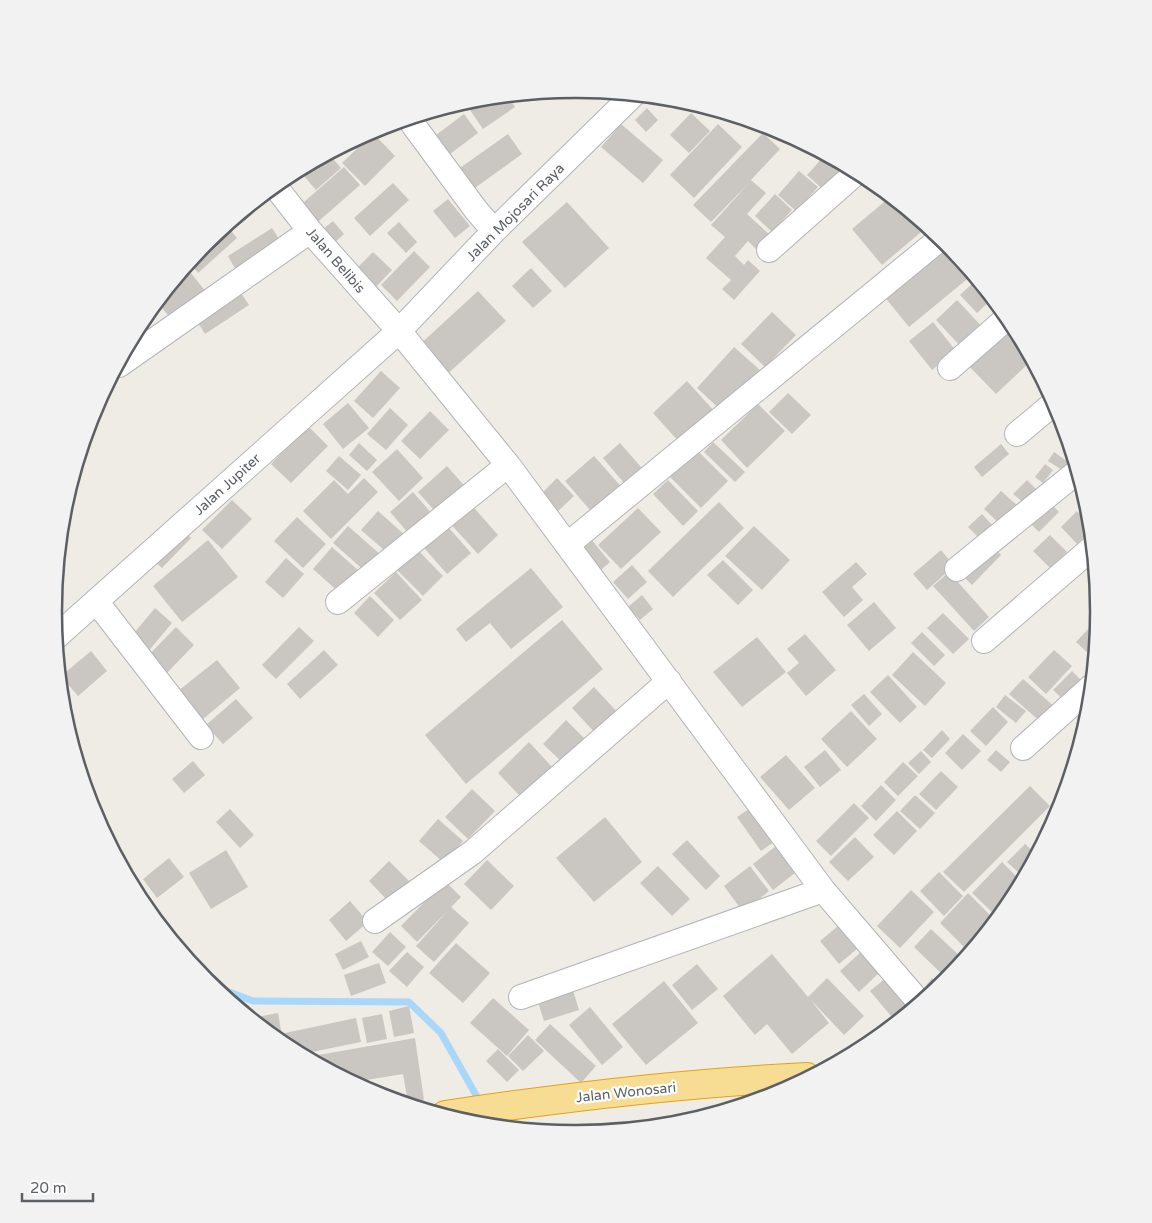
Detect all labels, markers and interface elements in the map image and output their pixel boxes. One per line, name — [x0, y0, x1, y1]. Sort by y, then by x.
street label: Jalan Mojosari Raya — [463, 160, 568, 265]
street label: Jalan Belibis — [302, 224, 369, 297]
street label: Jalan Jupiter — [190, 450, 265, 519]
street label: Jalan Wonosari — [575, 1079, 677, 1106]
scale bar — [22, 1170, 94, 1202]
text: 20 m — [30, 1179, 67, 1197]

